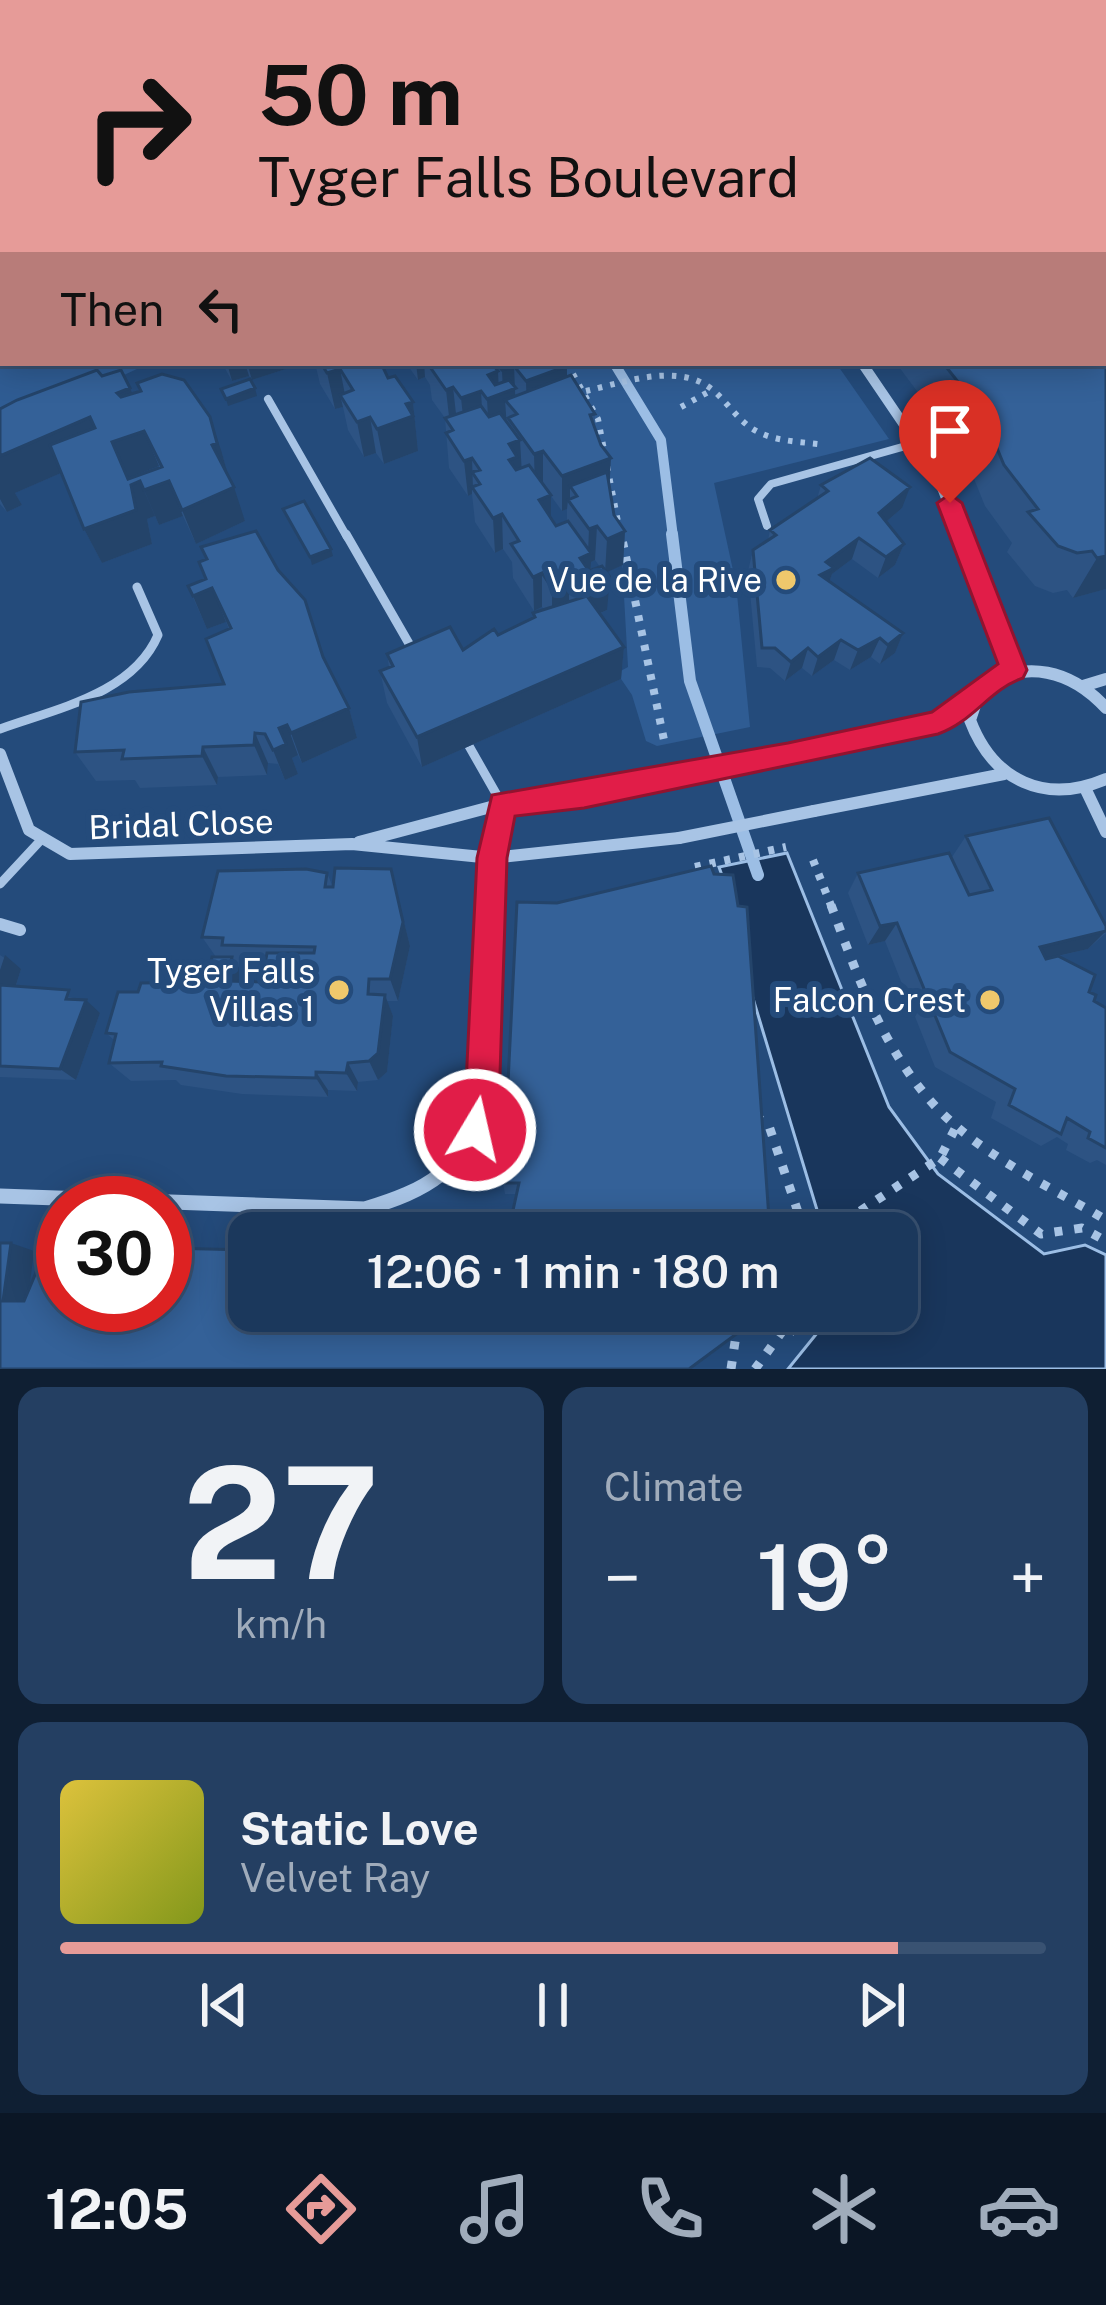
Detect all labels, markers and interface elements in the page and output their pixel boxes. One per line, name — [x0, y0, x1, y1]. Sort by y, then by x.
text: 50 m — [258, 45, 463, 144]
icon: right — [60, 48, 216, 204]
text: Tyger Falls Boulevard — [258, 146, 799, 209]
icon: left — [188, 276, 254, 342]
text: Then — [60, 283, 164, 336]
pin — [899, 380, 1001, 503]
icon: arrive — [917, 398, 983, 464]
place label: Vue de la Rive — [547, 561, 762, 599]
marker: Vue de la Rive — [773, 567, 799, 593]
street label: Bridal Close — [88, 802, 274, 846]
place label: Tyger Falls Villas 1 — [147, 952, 315, 1028]
marker: Tyger Falls Villas 1 — [326, 977, 352, 1003]
place label: Falcon Crest — [773, 981, 966, 1019]
marker: Falcon Crest — [977, 987, 1003, 1013]
position arrow — [412, 1067, 538, 1193]
speed limit sign: 30 — [36, 1176, 192, 1332]
text: 12:06 · 1 min · 180 m — [367, 1245, 779, 1298]
text: 27 — [183, 1431, 379, 1614]
text: Climate — [604, 1464, 744, 1510]
text: 19° — [756, 1524, 894, 1630]
text: − — [604, 1539, 641, 1617]
text: + — [1009, 1539, 1046, 1617]
text: km/h — [235, 1601, 327, 1647]
text: Static Love — [240, 1802, 479, 1855]
text: Velvet Ray — [240, 1855, 430, 1901]
icon: previous — [191, 1972, 257, 2038]
icon: pause — [520, 1972, 586, 2038]
icon: next — [849, 1972, 915, 2038]
icon: directions — [279, 2167, 363, 2251]
icon: music — [453, 2167, 537, 2251]
icon: phone — [628, 2167, 712, 2251]
icon: climate — [802, 2167, 886, 2251]
icon: car — [977, 2167, 1061, 2251]
text: 12:05 — [45, 2178, 188, 2241]

